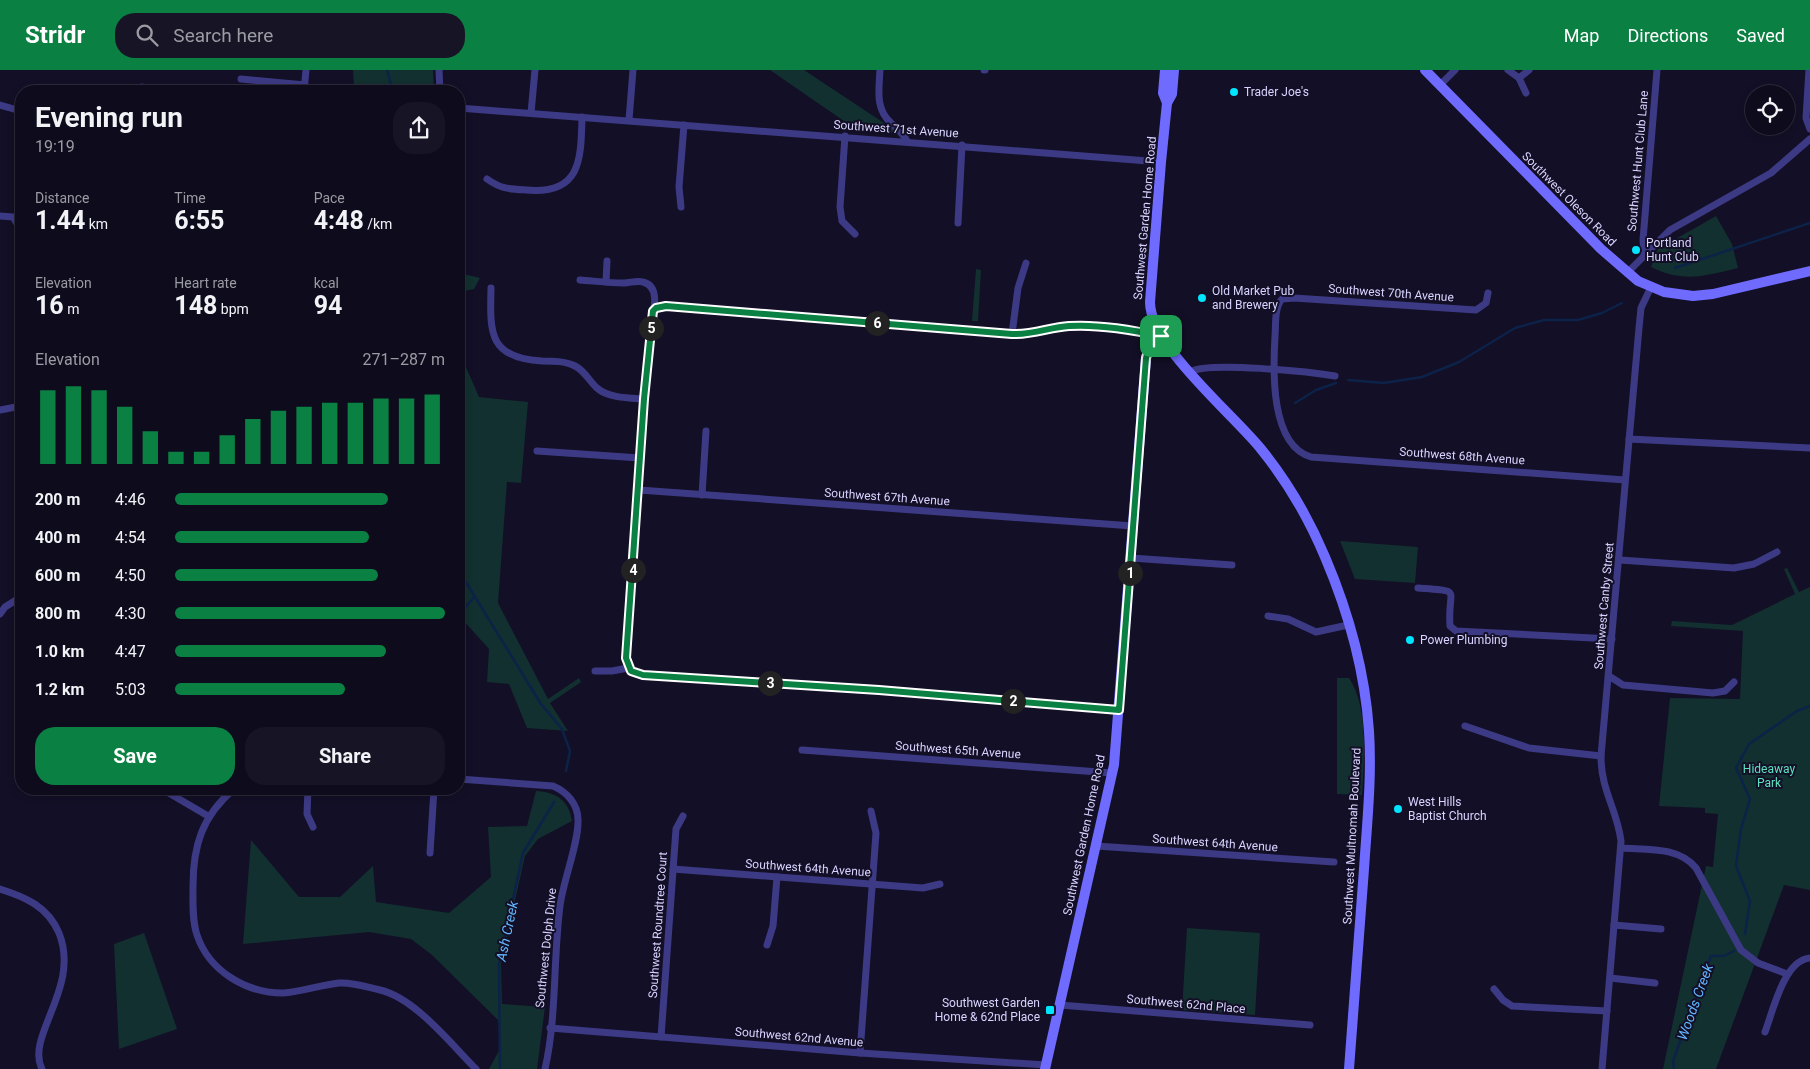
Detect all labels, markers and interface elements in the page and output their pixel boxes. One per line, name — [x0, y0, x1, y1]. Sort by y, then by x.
search box — [115, 13, 465, 58]
text: Stridr — [25, 21, 85, 49]
icon: search — [133, 21, 161, 49]
text: Search here — [173, 24, 273, 47]
text: Map — [1564, 25, 1599, 46]
text: Directions — [1627, 25, 1708, 46]
text: Saved — [1736, 25, 1785, 46]
place label: Trader Joe's — [1244, 85, 1309, 99]
map controls — [1745, 85, 1795, 135]
button: locate — [1745, 85, 1795, 135]
marker: Trader Joe's — [1228, 86, 1240, 98]
street label: Southwest Hunt Club Lane — [1625, 90, 1651, 232]
text: Evening run — [35, 101, 183, 134]
button: share — [393, 102, 445, 154]
street label: Southwest 71st Avenue — [833, 118, 959, 140]
street label: Southwest Garden Home Road — [1131, 136, 1159, 300]
text: 19:19 — [35, 137, 75, 156]
street label: Southwest Oleson Road — [1519, 149, 1619, 249]
text: Distance — [35, 190, 90, 206]
text: Time — [174, 190, 206, 206]
text: Pace — [314, 190, 345, 206]
text: 1.44 — [35, 206, 85, 235]
text: 6:55 — [174, 206, 224, 235]
text: 4:48 — [314, 206, 364, 235]
text: km — [85, 216, 108, 232]
text: /km — [364, 216, 392, 232]
place label: Portland Hunt Club — [1646, 236, 1699, 264]
marker: Portland Hunt Club — [1630, 244, 1642, 256]
text: Elevation — [35, 275, 92, 291]
text: Heart rate — [174, 275, 237, 291]
text: kcal — [314, 275, 339, 291]
street label: Southwest 70th Avenue — [1328, 282, 1454, 304]
place label: Old Market Pub and Brewery — [1212, 284, 1294, 312]
text: 16 — [35, 291, 64, 320]
text: 148 — [174, 291, 217, 320]
text: 94 — [314, 291, 342, 320]
marker: Old Market Pub and Brewery — [1196, 292, 1208, 304]
text: m — [64, 301, 79, 317]
text: bpm — [217, 301, 249, 317]
pin: 6 — [864, 310, 890, 336]
text: 6 — [873, 315, 882, 331]
pin — [1140, 315, 1182, 357]
pin: 5 — [638, 316, 664, 340]
text: 5 — [647, 320, 656, 336]
icon: arrive — [1147, 322, 1175, 350]
text: Elevation — [35, 350, 100, 369]
text: 271–287 m — [363, 350, 445, 369]
street label: Southwest 68th Avenue — [1399, 445, 1525, 467]
street label: Southwest 67th Avenue — [824, 486, 950, 508]
text: 200 m — [35, 490, 80, 509]
text: 4:46 — [115, 490, 146, 509]
text: 400 m — [35, 528, 80, 547]
text: 4:54 — [115, 528, 146, 547]
street label: Southwest Canby Street — [1591, 542, 1617, 670]
pin: 4 — [620, 558, 646, 582]
pin: 1 — [1118, 560, 1142, 586]
text: 4 — [629, 562, 638, 578]
text: 1 — [1126, 565, 1135, 581]
text: 600 m — [35, 566, 80, 585]
text: 4:50 — [115, 566, 146, 585]
text: 800 m — [35, 604, 80, 623]
text: 4:30 — [115, 604, 146, 623]
place label: Power Plumbing — [1420, 633, 1507, 647]
marker: Power Plumbing — [1404, 634, 1416, 646]
text: 1.0 km — [35, 642, 84, 661]
text: 4:47 — [115, 642, 146, 661]
pin: 3 — [758, 670, 782, 696]
text: 3 — [766, 675, 775, 691]
text: 1.2 km — [35, 680, 84, 699]
text: 5:03 — [115, 680, 146, 699]
pin: 2 — [1000, 688, 1026, 714]
text: 2 — [1009, 693, 1018, 709]
button: Save — [35, 727, 235, 785]
button: Share — [245, 727, 445, 785]
street label: Southwest 65th Avenue — [895, 739, 1021, 761]
street label: Southwest Multnomah Boulevard — [1340, 747, 1364, 925]
street label: Southwest Garden Home Road — [1060, 753, 1108, 917]
park label: Hideaway Park — [1743, 762, 1795, 790]
place label: West Hills Baptist Church — [1408, 795, 1487, 823]
marker: West Hills Baptist Church — [1392, 803, 1404, 815]
street label: Southwest 64th Avenue — [1152, 832, 1278, 854]
street label: Southwest Roundtree Court — [646, 851, 670, 999]
street label: Southwest 64th Avenue — [745, 857, 871, 879]
street label: Southwest Dolph Drive — [533, 887, 559, 1009]
water label: Ash Creek — [493, 898, 521, 964]
water label: Woods Creek — [1674, 961, 1717, 1042]
street label: Southwest 62nd Place — [1126, 992, 1246, 1016]
place label: Southwest Garden Home & 62nd Place — [935, 996, 1040, 1024]
marker: Southwest Garden Home & 62nd Place — [1044, 1004, 1056, 1016]
street label: Southwest 62nd Avenue — [734, 1024, 864, 1050]

